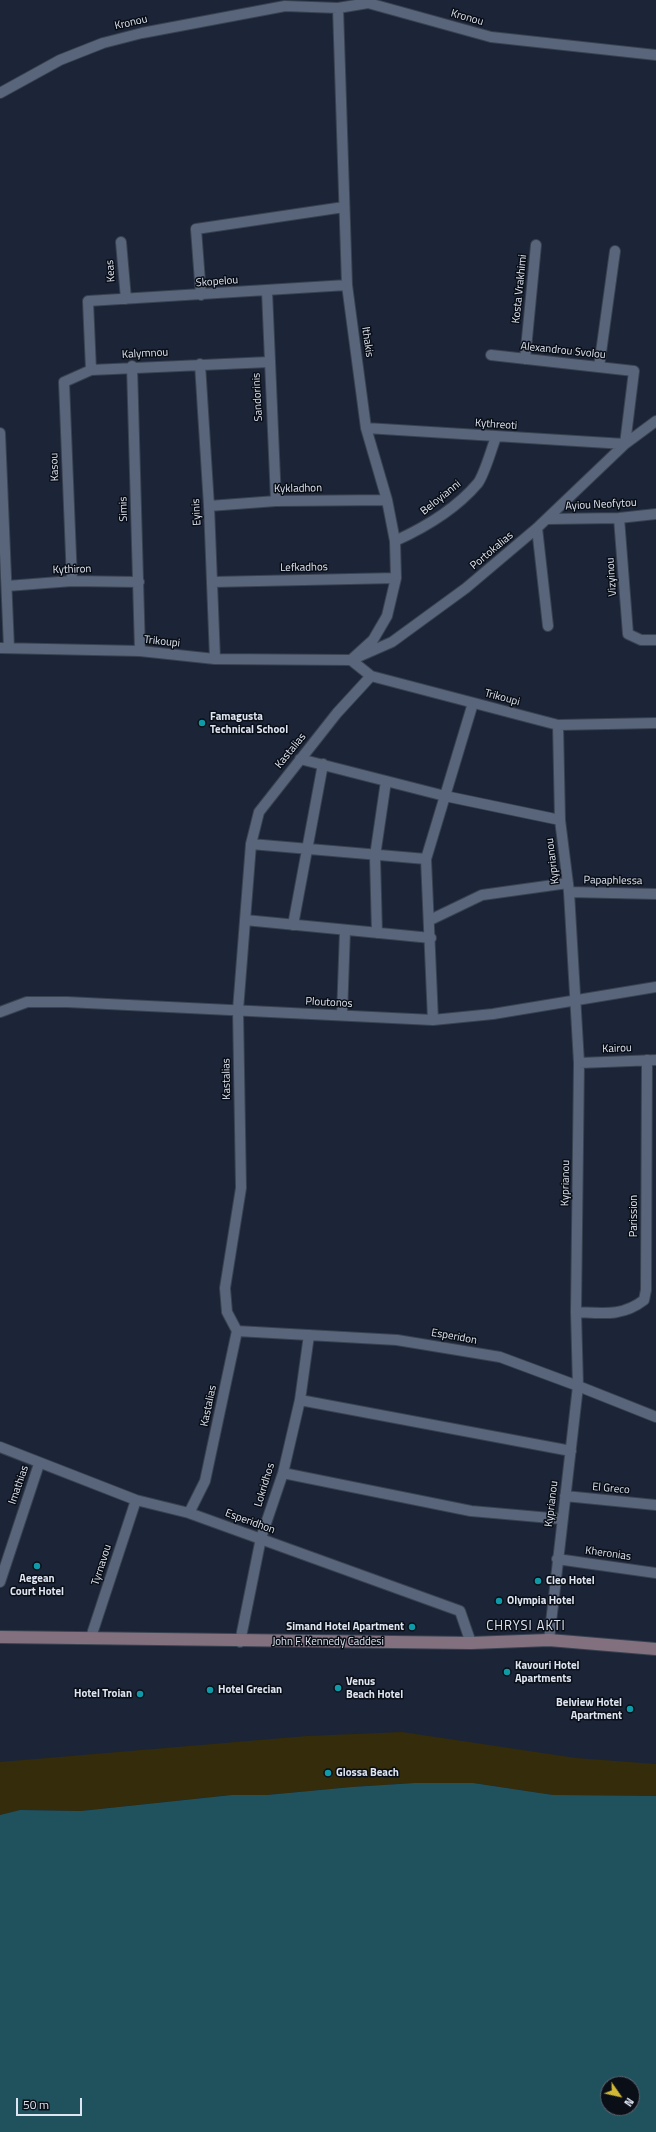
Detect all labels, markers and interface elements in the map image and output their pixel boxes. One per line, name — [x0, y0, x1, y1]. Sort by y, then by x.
street label: Kronou — [449, 7, 485, 29]
street label: Kronou — [113, 13, 149, 33]
street label: Kosta Vrakhimi — [510, 254, 530, 324]
street label: Keas — [104, 259, 118, 283]
street label: Skopelou — [195, 274, 239, 290]
street label: Ithakis — [358, 326, 376, 358]
street label: Alexandrou Svolou — [520, 340, 606, 362]
street label: Kalymnou — [121, 346, 169, 362]
street label: Sandorinis — [250, 372, 266, 422]
street label: Kythreoti — [474, 417, 518, 433]
street label: Kasou — [48, 453, 62, 481]
street label: Beloyianni — [418, 478, 464, 518]
street label: Kykladhon — [274, 482, 322, 496]
street label: Simis — [117, 496, 131, 522]
street label: Ayiou Neofytou — [565, 497, 637, 513]
street label: Eyinis — [190, 498, 204, 526]
street label: Portokalias — [468, 529, 516, 573]
street label: Vizyinou — [604, 557, 620, 597]
street label: Lefkadhos — [280, 561, 328, 575]
street label: Kythiron — [52, 563, 92, 577]
street label: Trikoupi — [143, 634, 181, 650]
street label: Trikoupi — [483, 687, 521, 709]
place label: Famagusta Technical School — [210, 710, 288, 736]
marker: Famagusta Technical School — [197, 718, 207, 728]
street label: Kastalias — [273, 731, 309, 771]
street label: Kyprianou — [544, 837, 562, 885]
street label: Papaphlessa — [583, 874, 643, 888]
street label: Ploutonos — [305, 995, 353, 1011]
street label: Kairou — [602, 1042, 632, 1056]
street label: Kastalias — [220, 1058, 234, 1100]
street label: Kyprianou — [559, 1160, 573, 1206]
street label: Parission — [627, 1195, 641, 1237]
street label: Esperidon — [430, 1326, 478, 1348]
street label: Kastalias — [198, 1384, 220, 1428]
street label: Lokridhos — [252, 1461, 278, 1509]
street label: Imathias — [6, 1464, 32, 1506]
street label: Kyprianou — [543, 1480, 561, 1528]
street label: El Greco — [592, 1481, 630, 1497]
street label: Esperidhon — [223, 1507, 277, 1537]
street label: Tyrnavou — [89, 1543, 115, 1587]
street label: Kheronias — [584, 1544, 632, 1564]
marker: Aegean Court Hotel — [32, 1561, 42, 1571]
place label: Aegean Court Hotel — [10, 1572, 64, 1598]
place label: Cleo Hotel — [546, 1574, 595, 1588]
marker: Cleo Hotel — [533, 1576, 543, 1586]
place label: Olympia Hotel — [507, 1594, 575, 1608]
marker: Olympia Hotel — [494, 1596, 504, 1606]
district label: CHRYSI AKTI — [486, 1619, 566, 1635]
place label: Simand Hotel Apartment — [286, 1620, 404, 1634]
marker: Simand Hotel Apartment — [407, 1622, 417, 1632]
street label: John F. Kennedy Caddesi — [272, 1635, 384, 1649]
place label: Kavouri Hotel Apartments — [515, 1659, 580, 1685]
marker: Kavouri Hotel Apartments — [502, 1667, 512, 1677]
place label: Venus Beach Hotel — [346, 1675, 403, 1701]
place label: Hotel Grecian — [218, 1683, 282, 1697]
marker: Venus Beach Hotel — [333, 1683, 343, 1693]
marker: Hotel Grecian — [205, 1685, 215, 1695]
place label: Hotel Troian — [74, 1687, 132, 1701]
marker: Hotel Troian — [135, 1689, 145, 1699]
place label: Belview Hotel Apartment — [556, 1696, 622, 1722]
marker: Belview Hotel Apartment — [625, 1704, 635, 1714]
place label: Glossa Beach — [336, 1766, 399, 1780]
marker: Glossa Beach — [323, 1768, 333, 1778]
north arrow — [600, 2076, 640, 2116]
scale bar — [18, 2090, 84, 2116]
text: 50 m — [23, 2095, 49, 2114]
text: N — [620, 2095, 638, 2110]

